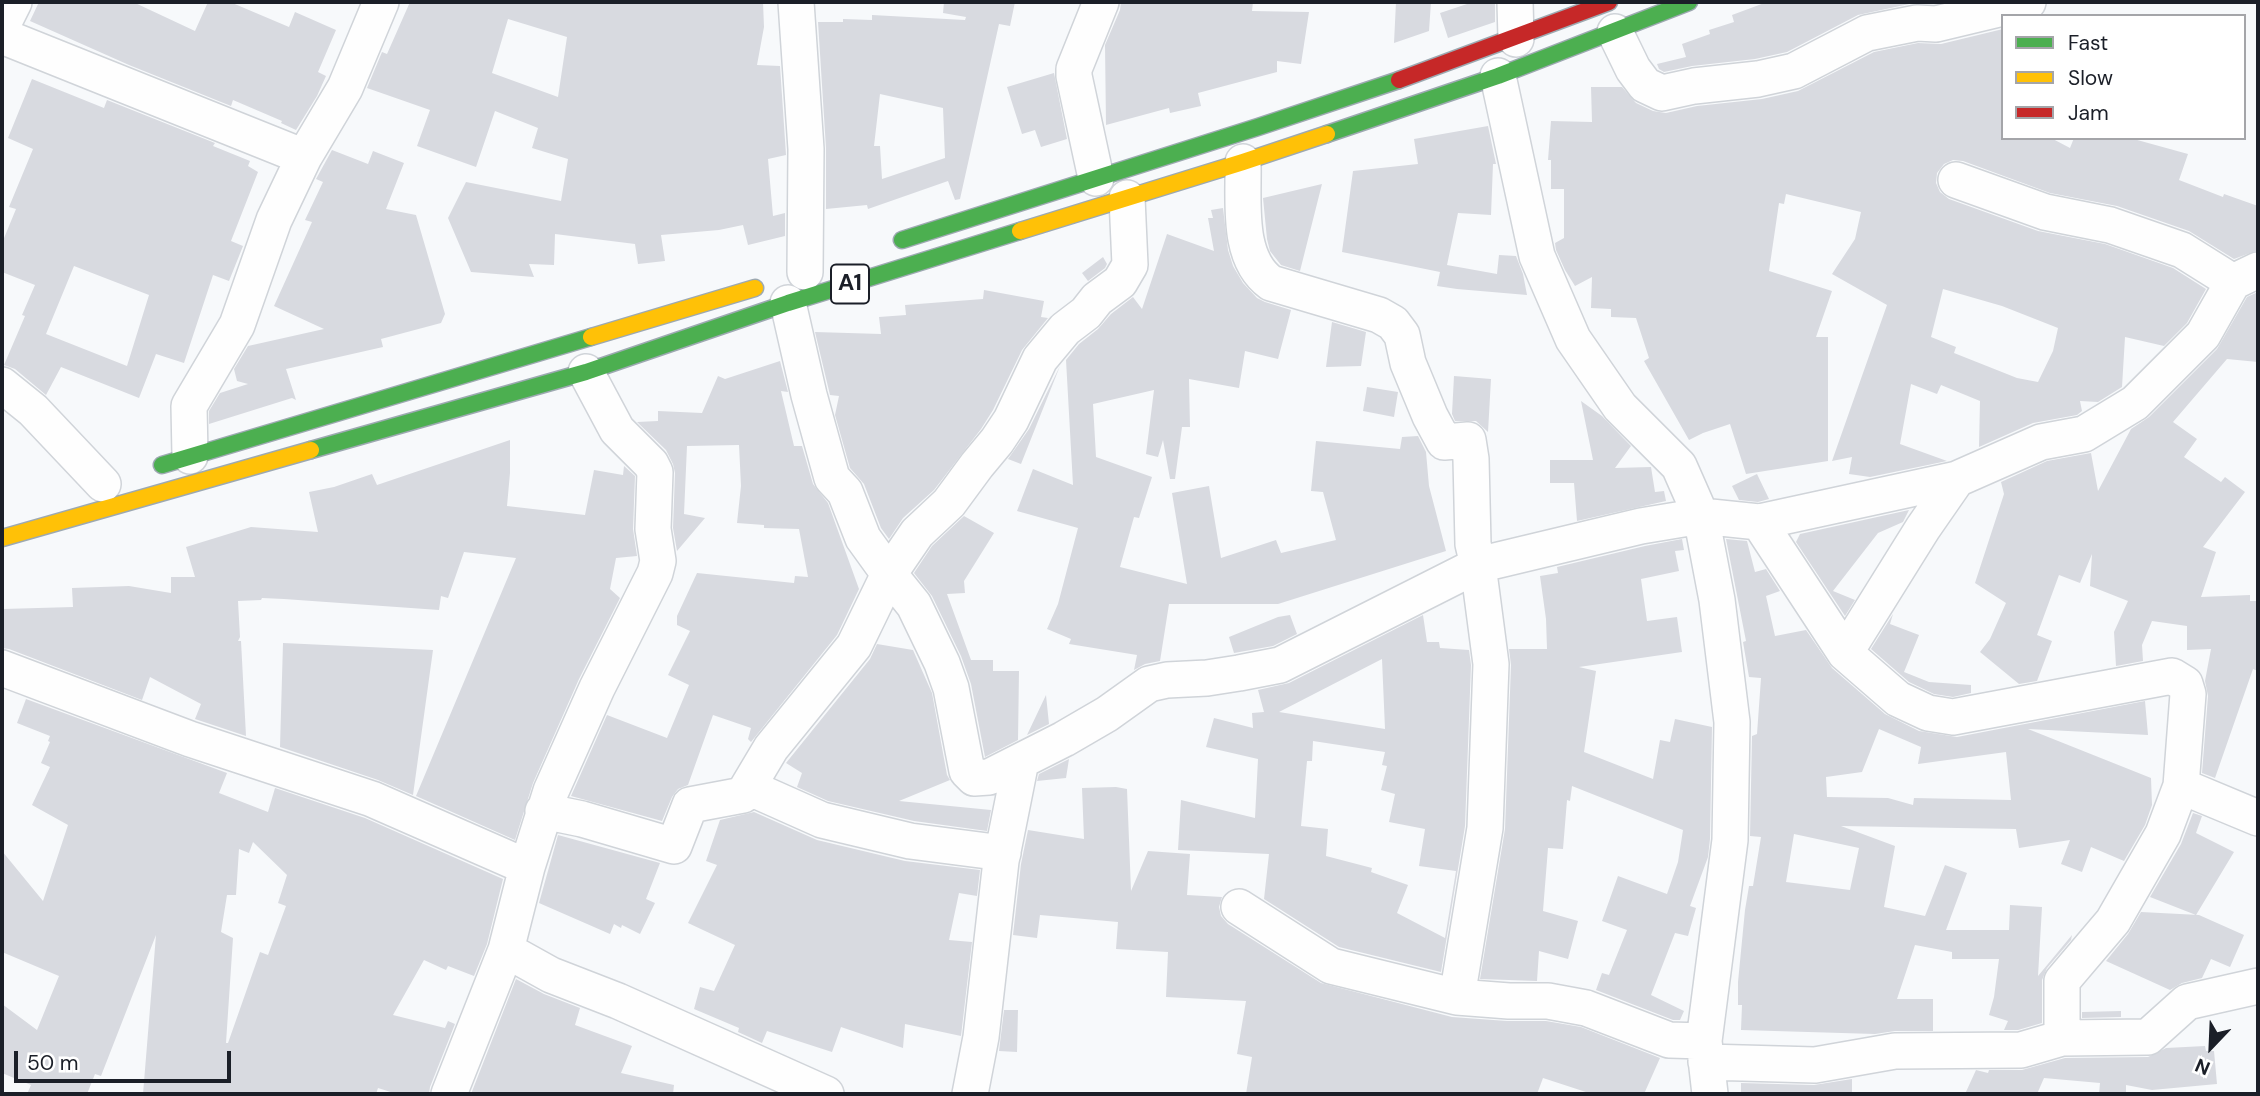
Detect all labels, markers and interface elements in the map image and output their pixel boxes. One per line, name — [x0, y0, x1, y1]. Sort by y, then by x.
legend — [2001, 14, 2246, 140]
text: Fast — [2068, 29, 2108, 57]
text: Slow — [2068, 64, 2113, 92]
text: Jam — [2068, 99, 2109, 127]
road number: A1 — [831, 264, 869, 304]
north arrow — [2176, 1012, 2246, 1082]
scale bar — [18, 1036, 234, 1080]
text: 50 m — [27, 1049, 78, 1077]
text: N — [2191, 1053, 2214, 1081]

